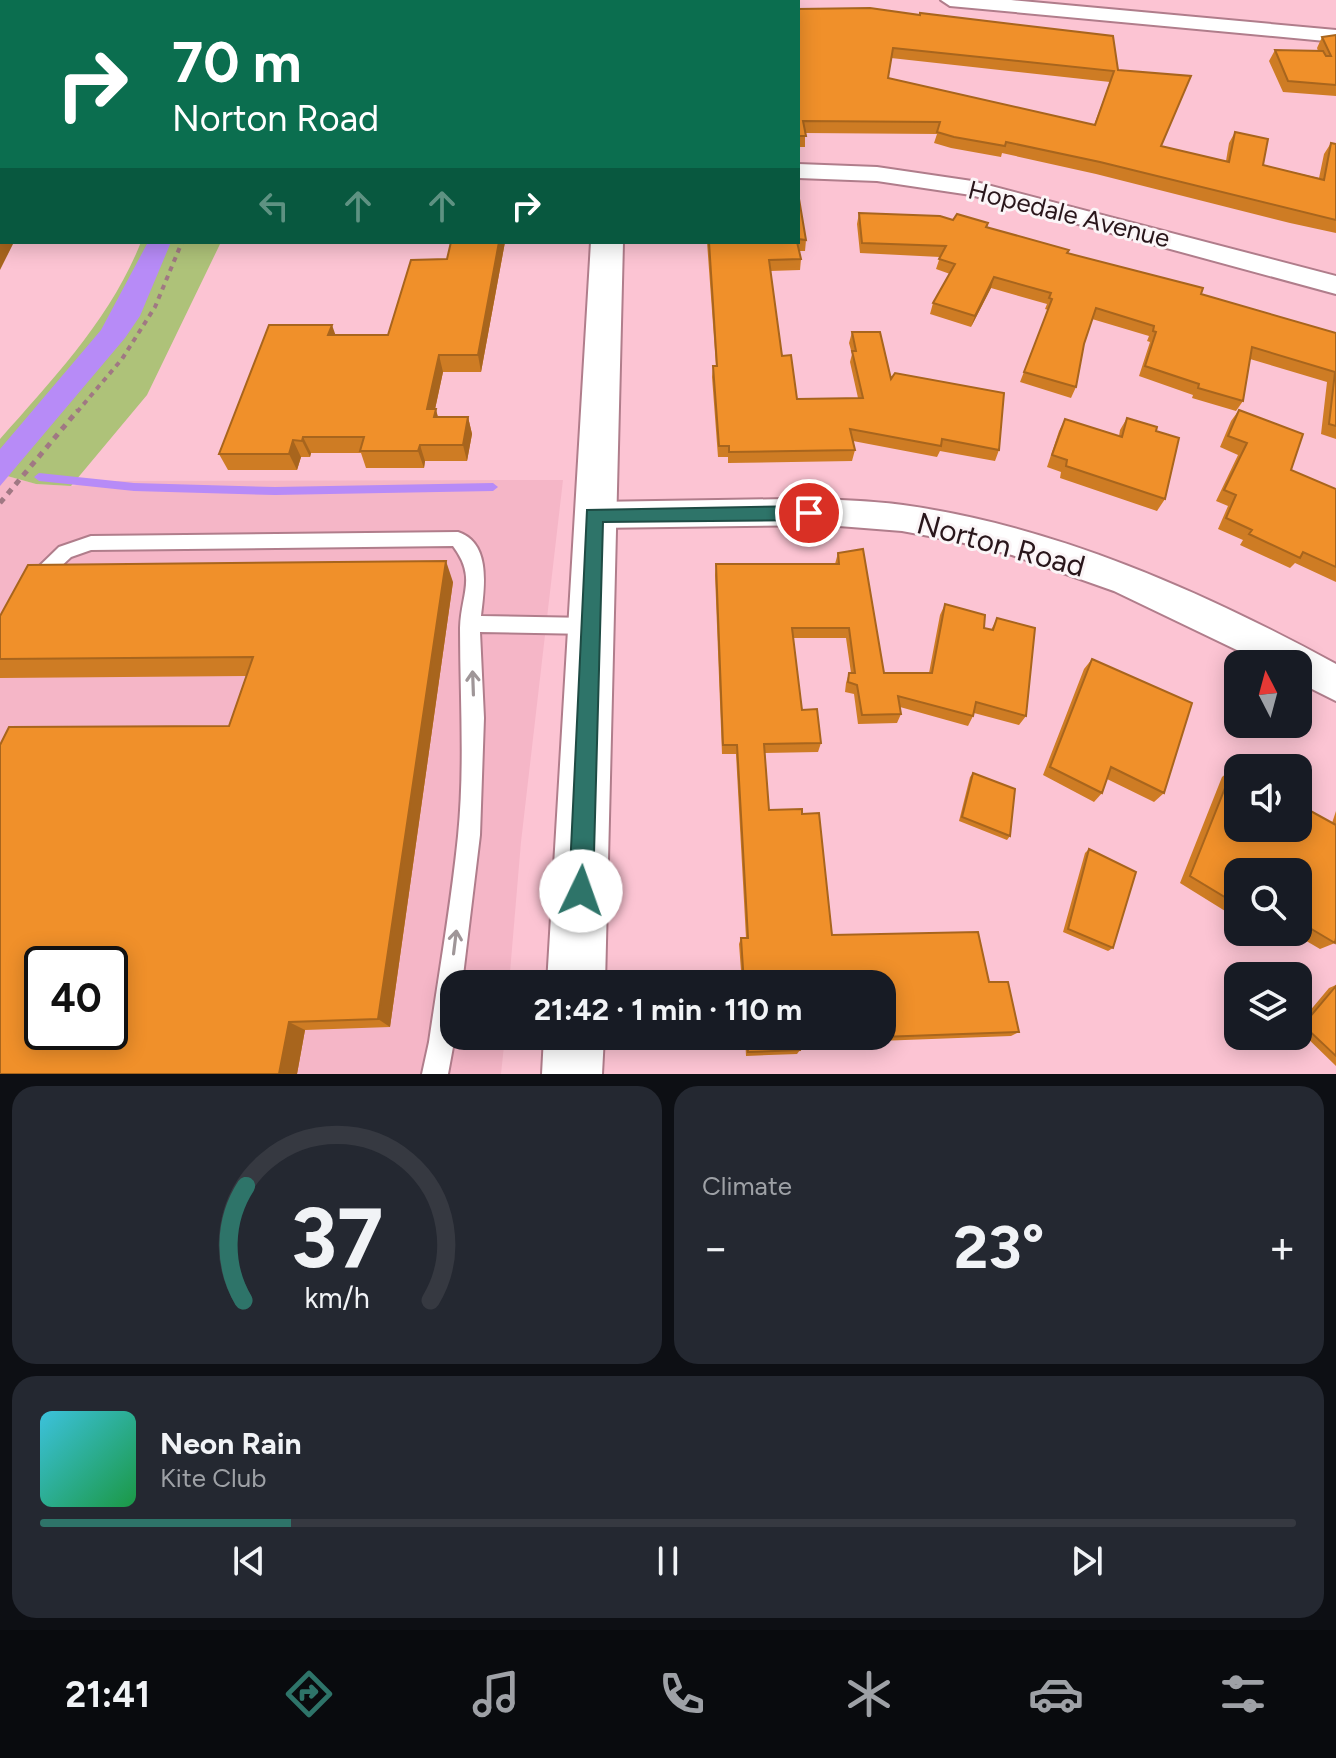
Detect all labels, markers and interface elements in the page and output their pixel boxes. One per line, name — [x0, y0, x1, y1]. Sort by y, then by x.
text: 70 m — [172, 29, 302, 96]
icon: right — [40, 32, 144, 136]
text: Norton Road — [172, 97, 379, 140]
street label: Hopedale Avenue — [965, 173, 1173, 255]
icon: left — [252, 184, 296, 228]
icon: ahead — [336, 184, 380, 228]
icon: ahead — [420, 184, 464, 228]
icon: right — [504, 184, 548, 228]
pin — [775, 479, 843, 547]
icon: arrive — [787, 491, 831, 535]
street label: Norton Road — [913, 504, 1089, 585]
north arrow — [1224, 650, 1312, 738]
map controls — [1224, 650, 1312, 1050]
one-way arrow — [465, 670, 480, 697]
button: sound — [1224, 754, 1312, 842]
position arrow — [539, 849, 623, 933]
button: search — [1224, 858, 1312, 946]
one-way arrow — [448, 930, 463, 955]
speed limit sign: 40 — [24, 946, 128, 1050]
button: layers — [1224, 962, 1312, 1050]
text: 21:42 · 1 min · 110 m — [534, 991, 802, 1028]
text: Climate — [702, 1170, 792, 1202]
text: 37 — [291, 1188, 383, 1288]
text: 23° — [954, 1211, 1044, 1283]
text: − — [702, 1221, 729, 1274]
text: + — [1269, 1221, 1296, 1274]
text: km/h — [304, 1281, 370, 1315]
text: Neon Rain — [160, 1425, 302, 1462]
text: Kite Club — [160, 1462, 266, 1494]
icon: previous — [227, 1539, 271, 1583]
icon: pause — [646, 1539, 690, 1583]
icon: next — [1065, 1539, 1109, 1583]
icon: directions — [281, 1666, 337, 1722]
icon: music — [468, 1666, 524, 1722]
icon: phone — [654, 1666, 710, 1722]
icon: climate — [841, 1666, 897, 1722]
icon: car — [1028, 1666, 1084, 1722]
icon: filters — [1215, 1666, 1271, 1722]
text: 21:41 — [65, 1673, 150, 1716]

